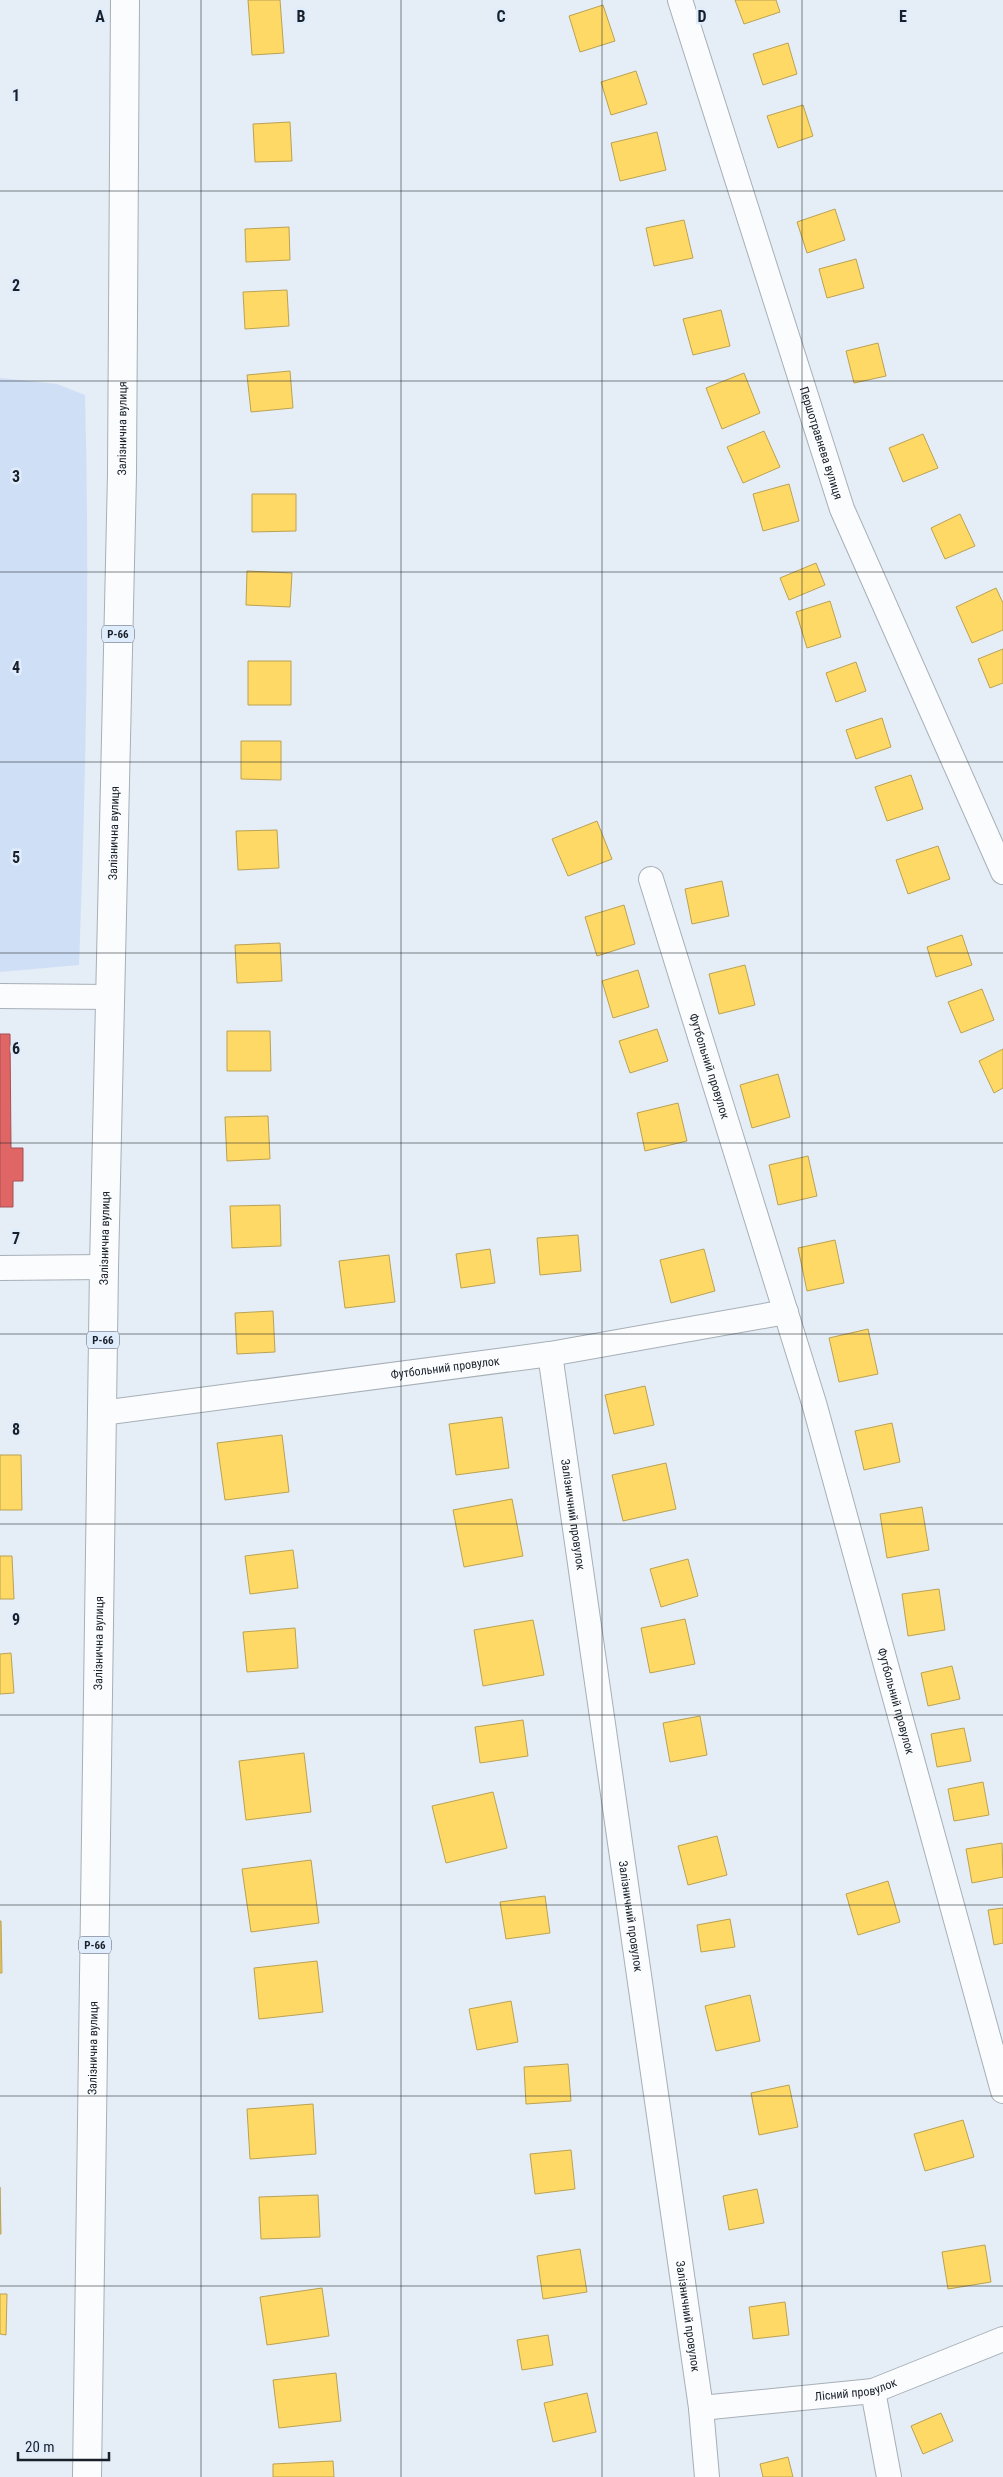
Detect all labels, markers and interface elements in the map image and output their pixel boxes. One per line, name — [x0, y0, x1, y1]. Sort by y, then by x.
text: A — [95, 7, 105, 26]
text: B — [297, 7, 306, 26]
text: C — [496, 7, 506, 26]
text: D — [697, 7, 707, 26]
text: E — [899, 7, 907, 26]
text: 1 — [12, 86, 20, 105]
text: 2 — [12, 276, 20, 295]
street label: Залізнична вулиця — [115, 381, 130, 475]
street label: Першотравнева вулиця — [797, 385, 846, 501]
text: 3 — [12, 467, 20, 486]
road number: Р-66 — [102, 626, 134, 642]
text: 4 — [12, 658, 20, 677]
street label: Залізнична вулиця — [106, 786, 122, 880]
text: 5 — [12, 848, 20, 867]
street label: Футбольний провулок — [686, 1012, 732, 1121]
text: 6 — [12, 1039, 20, 1058]
street label: Залізнична вулиця — [97, 1191, 113, 1285]
text: 7 — [12, 1229, 20, 1248]
road number: Р-66 — [87, 1332, 119, 1348]
street label: Футбольний провулок — [390, 1354, 501, 1382]
text: 8 — [12, 1420, 20, 1439]
street label: Залізничний провулок — [558, 1458, 588, 1571]
street label: Залізнична вулиця — [91, 1596, 106, 1690]
text: 9 — [12, 1610, 20, 1629]
street label: Футбольний провулок — [875, 1646, 917, 1756]
street label: Залізничний провулок — [616, 1860, 645, 1973]
road number: Р-66 — [79, 1936, 111, 1954]
street label: Залізнична вулиця — [85, 2001, 101, 2095]
street label: Залізничний провулок — [673, 2260, 703, 2373]
street label: Лісний провулок — [814, 2375, 899, 2404]
scale bar — [18, 2430, 109, 2462]
text: 20 m — [25, 2438, 55, 2456]

